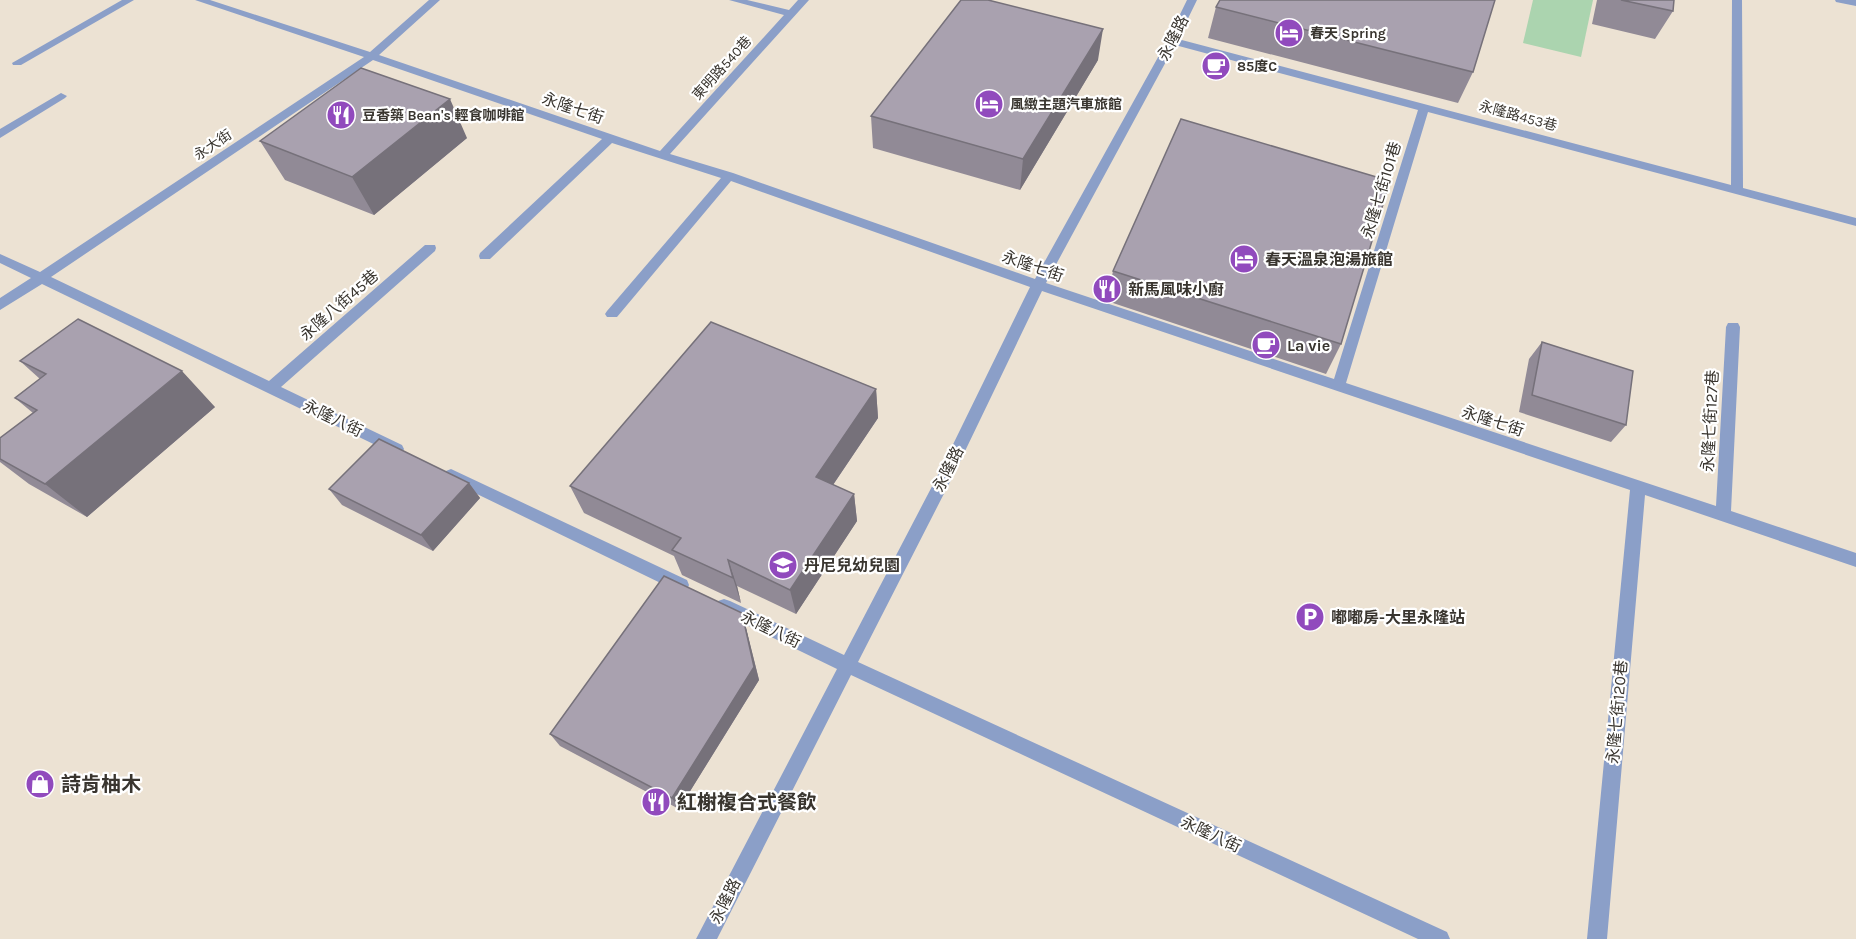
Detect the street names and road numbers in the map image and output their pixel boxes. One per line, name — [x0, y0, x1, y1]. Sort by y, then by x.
street label: 永隆路 — [1154, 12, 1192, 64]
street label: 東明路540巷 — [689, 33, 755, 103]
street label: 永隆七街 — [540, 89, 606, 127]
street label: 永隆路453巷 — [1477, 97, 1559, 135]
street label: 永大街 — [191, 126, 235, 164]
street label: 永隆七街101巷 — [1357, 139, 1405, 241]
street label: 永隆七街 — [1000, 247, 1066, 285]
street label: 永隆八街45巷 — [296, 266, 382, 344]
street label: 永隆七街127巷 — [1698, 370, 1722, 472]
street label: 永隆八街 — [300, 395, 366, 441]
street label: 永隆七街 — [1460, 402, 1526, 440]
street label: 永隆路 — [929, 443, 967, 495]
street label: 永隆八街 — [738, 606, 804, 652]
street label: 永隆七街120巷 — [1603, 659, 1631, 765]
street label: 永隆八街 — [1178, 812, 1244, 856]
street label: 永隆路 — [706, 875, 744, 927]

